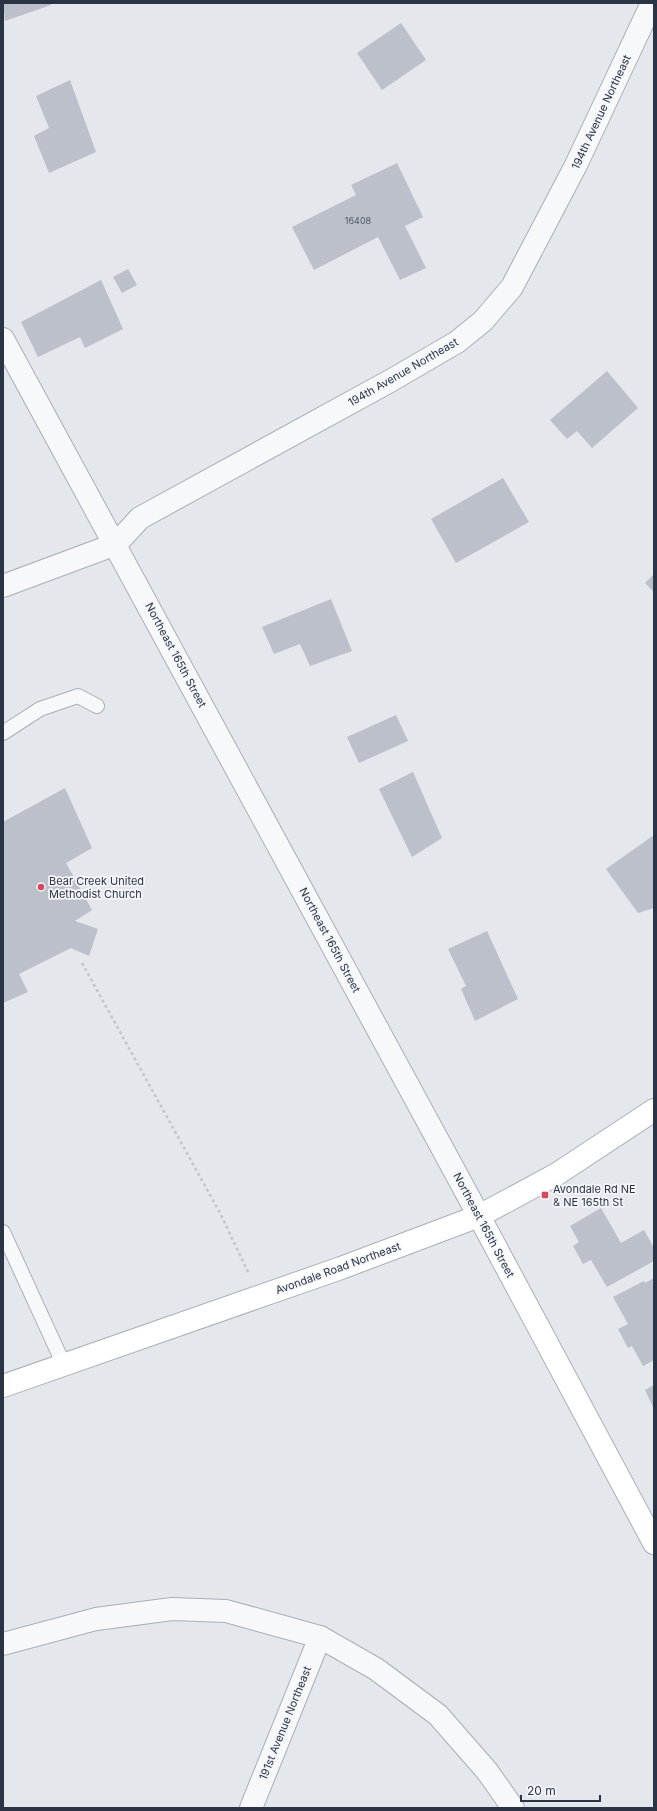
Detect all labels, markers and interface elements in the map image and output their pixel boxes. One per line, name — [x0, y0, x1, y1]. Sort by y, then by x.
street label: 194th Avenue Northeast — [568, 52, 634, 171]
house number: 16408 — [345, 215, 372, 226]
street label: 194th Avenue Northeast — [345, 335, 461, 409]
street label: Northeast 165th Street — [142, 600, 210, 710]
place label: Bear Creek United Methodist Church — [49, 874, 144, 901]
marker: Bear Creek United Methodist Church — [36, 882, 46, 892]
street label: Northeast 165th Street — [296, 885, 364, 995]
street label: Northeast 165th Street — [450, 1170, 518, 1280]
place label: Avondale Rd NE & NE 165th St — [553, 1182, 636, 1209]
marker: Avondale Rd NE & NE 165th St — [540, 1190, 550, 1200]
street label: Avondale Road Northeast — [274, 1239, 403, 1297]
street label: 191st Avenue Northeast — [256, 1664, 314, 1782]
scale bar — [521, 1777, 600, 1803]
text: 20 m — [527, 1783, 556, 1798]

